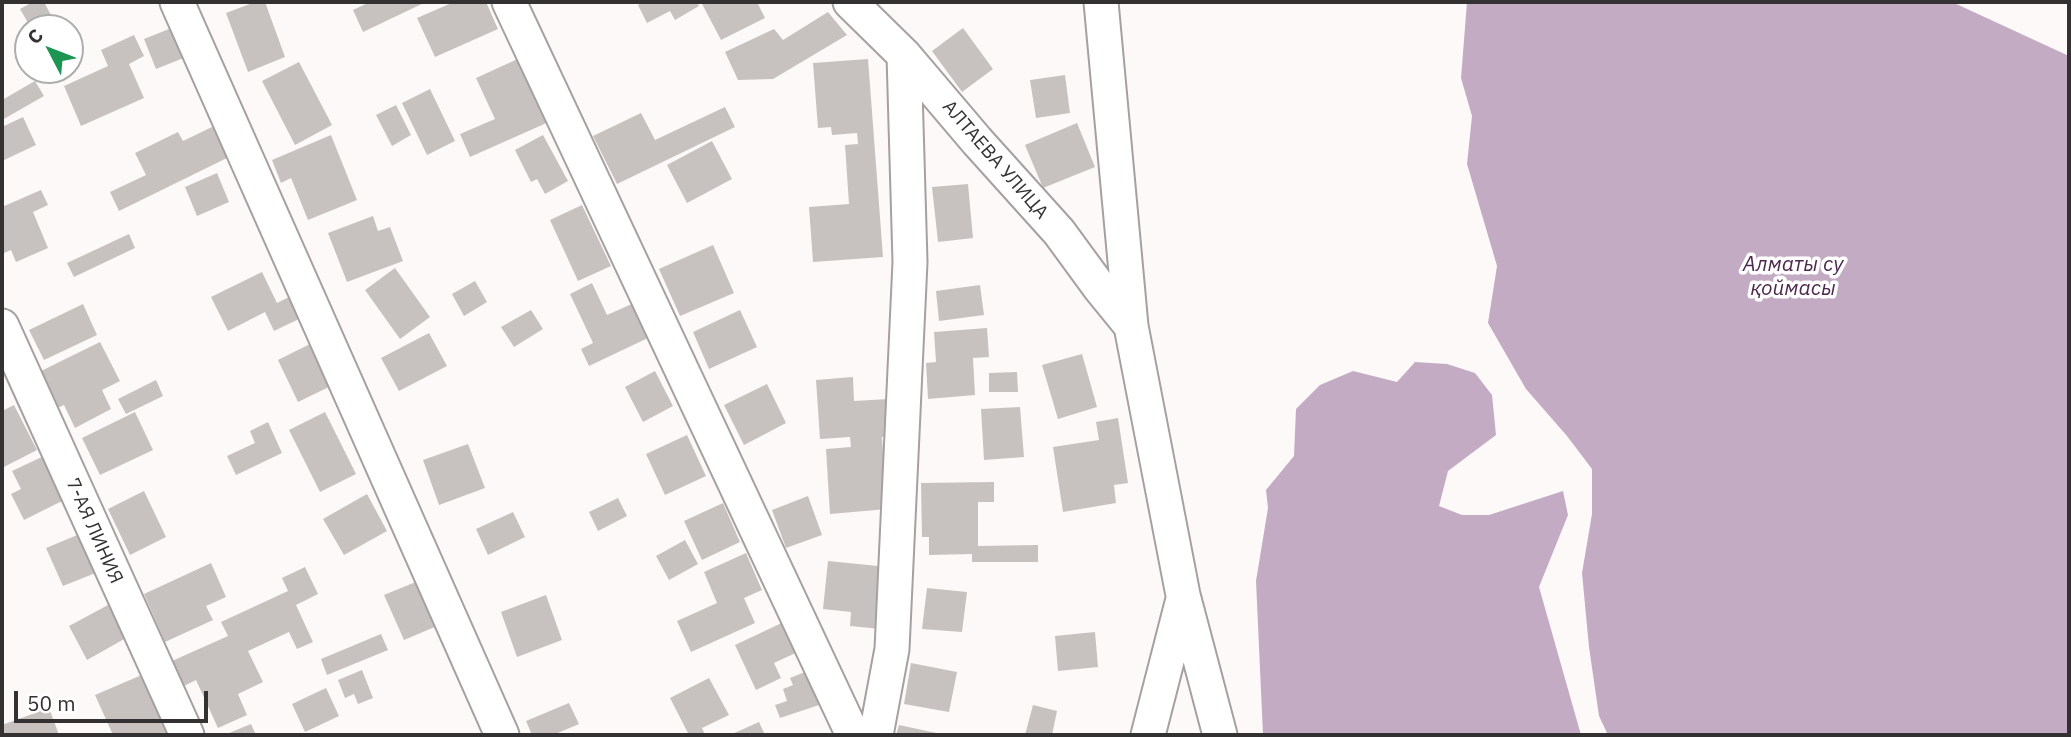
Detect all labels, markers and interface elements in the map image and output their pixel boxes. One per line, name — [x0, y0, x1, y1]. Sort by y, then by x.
north arrow — [14, 14, 84, 84]
text: С — [22, 24, 48, 49]
street label: АЛТАЕВА УЛИЦА — [937, 96, 1053, 224]
water label: Алматы су қоймасы — [1743, 252, 1843, 302]
street label: 7-АЯ ЛИНИЯ — [61, 475, 127, 587]
scale bar — [18, 678, 212, 722]
text: 50 m — [27, 689, 76, 717]

